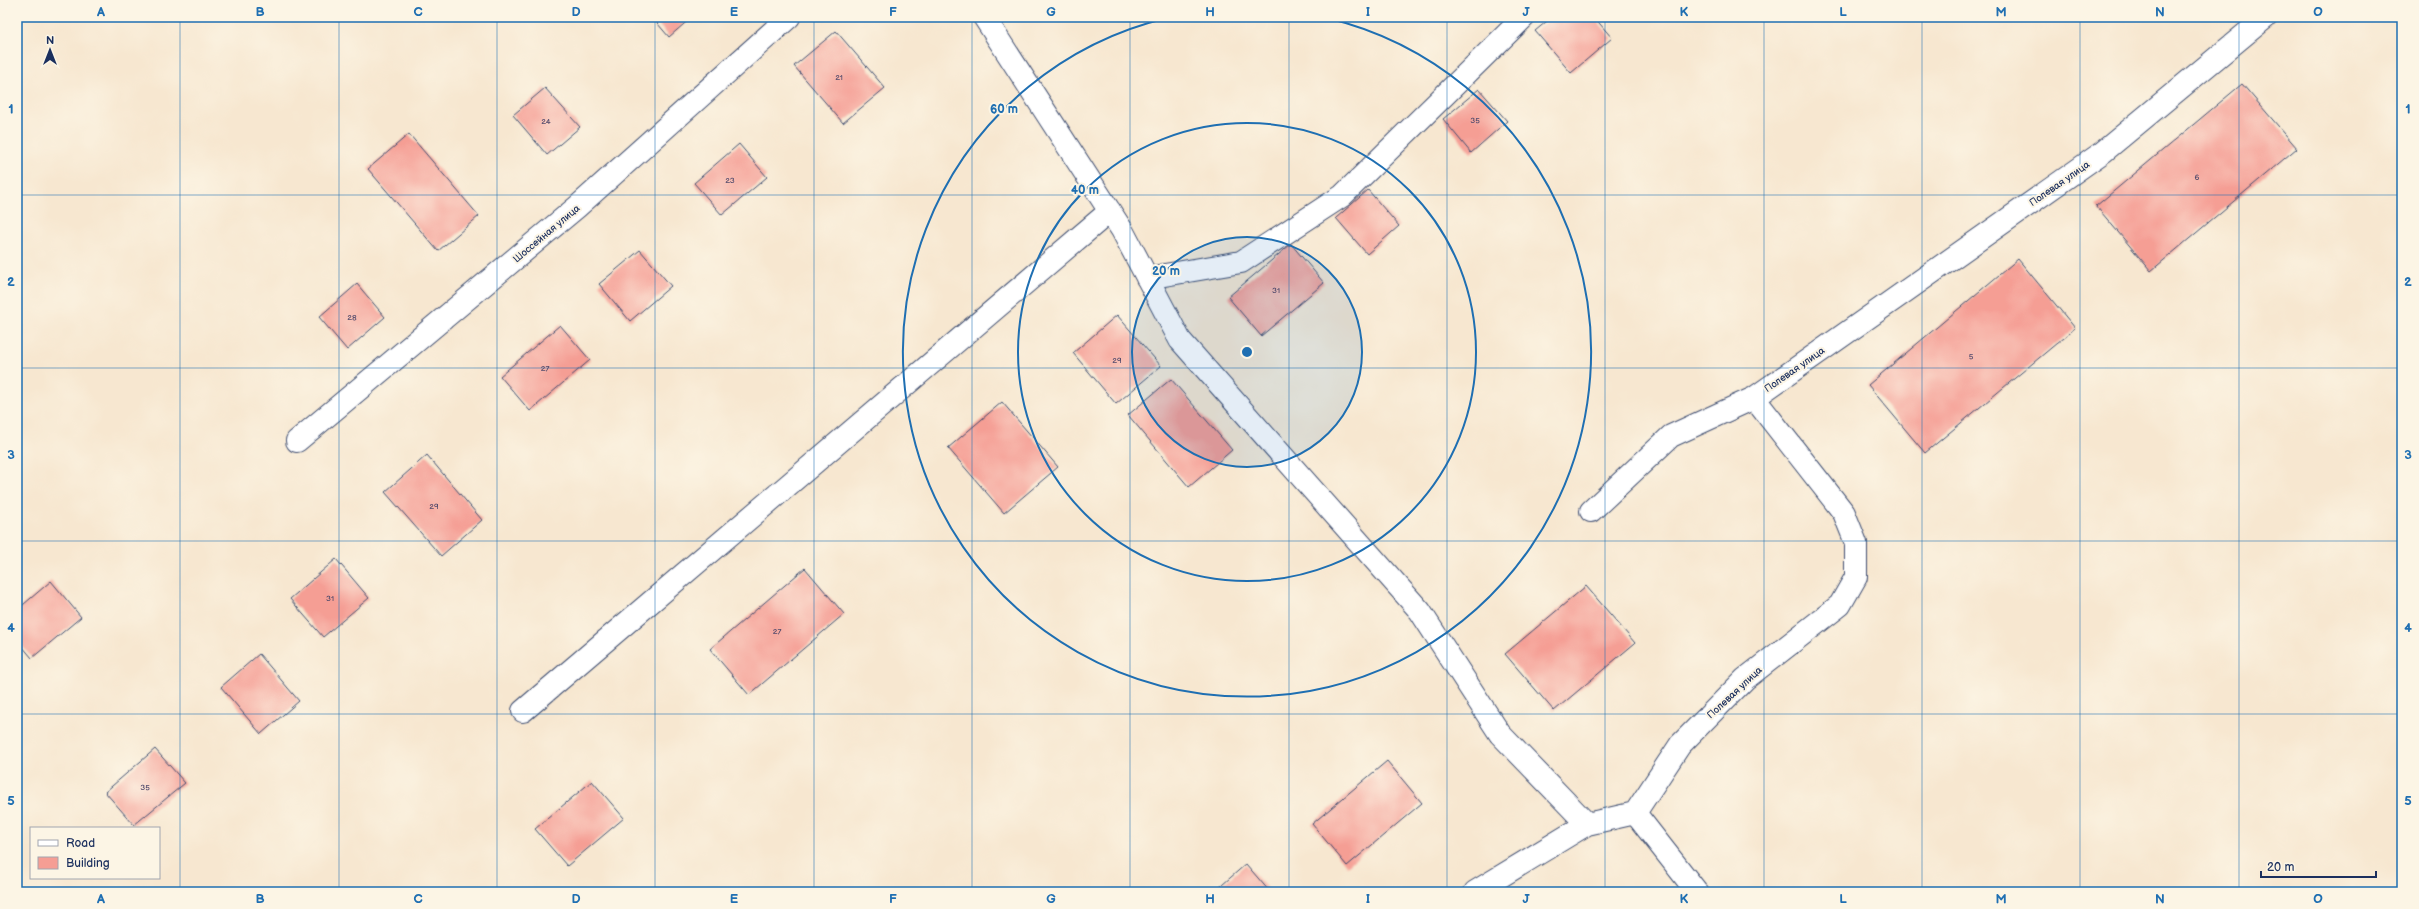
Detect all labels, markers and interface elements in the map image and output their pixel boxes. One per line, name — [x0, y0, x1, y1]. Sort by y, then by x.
text: A — [96, 4, 105, 20]
text: B — [255, 4, 265, 20]
text: C — [413, 4, 423, 20]
text: D — [571, 4, 581, 20]
text: E — [730, 4, 739, 20]
text: F — [889, 4, 897, 20]
text: G — [1046, 4, 1056, 20]
text: H — [1205, 4, 1215, 20]
text: I — [1366, 4, 1370, 20]
text: J — [1522, 4, 1530, 20]
text: K — [1680, 4, 1689, 20]
text: L — [1839, 4, 1847, 20]
text: M — [1995, 4, 2007, 20]
text: N — [2155, 4, 2165, 20]
text: O — [2313, 4, 2323, 20]
north arrow — [30, 30, 70, 70]
text: N — [46, 34, 54, 47]
house number: 21 — [835, 73, 843, 82]
text: 1 — [8, 101, 14, 117]
text: 1 — [2405, 101, 2411, 117]
text: 60 m — [990, 102, 1018, 117]
house number: 35 — [1470, 116, 1480, 125]
house number: 24 — [541, 117, 551, 126]
street label: Полевая улица — [2027, 159, 2092, 209]
house number: 6 — [2195, 173, 2200, 182]
house number: 23 — [725, 176, 735, 185]
text: 40 m — [1071, 183, 1099, 198]
street label: Шоссейная улица — [511, 202, 583, 265]
text: 20 m — [1152, 264, 1180, 279]
text: 2 — [7, 274, 15, 290]
text: 2 — [2404, 274, 2412, 290]
house number: 31 — [1272, 286, 1280, 295]
house number: 28 — [347, 313, 357, 322]
centre of rings — [1240, 345, 1254, 359]
street label: Полевая улица — [1762, 345, 1827, 395]
house number: 5 — [1969, 352, 1974, 361]
house number: 29 — [1112, 356, 1122, 365]
house number: 27 — [541, 364, 549, 373]
text: 3 — [7, 447, 15, 463]
text: 3 — [2404, 447, 2412, 463]
house number: 29 — [429, 502, 439, 511]
house number: 31 — [326, 594, 334, 603]
text: 4 — [7, 620, 15, 636]
text: 4 — [2404, 620, 2412, 636]
house number: 27 — [773, 627, 781, 636]
street label: Полевая улица — [1705, 664, 1765, 721]
house number: 35 — [140, 783, 150, 792]
text: 5 — [7, 793, 15, 809]
text: 5 — [2404, 793, 2412, 809]
legend — [30, 827, 160, 879]
text: Road — [66, 836, 95, 851]
scale bar — [2261, 853, 2376, 879]
text: Building — [66, 856, 110, 871]
text: 20 m — [2267, 860, 2294, 875]
text: A — [96, 891, 105, 907]
text: B — [255, 891, 265, 907]
text: C — [413, 891, 423, 907]
text: D — [571, 891, 581, 907]
text: E — [730, 891, 739, 907]
text: F — [889, 891, 897, 907]
text: G — [1046, 891, 1056, 907]
text: H — [1205, 891, 1215, 907]
text: I — [1366, 891, 1370, 907]
text: J — [1522, 891, 1530, 907]
text: K — [1680, 891, 1689, 907]
text: L — [1839, 891, 1847, 907]
text: M — [1995, 891, 2007, 907]
text: N — [2155, 891, 2165, 907]
text: O — [2313, 891, 2323, 907]

